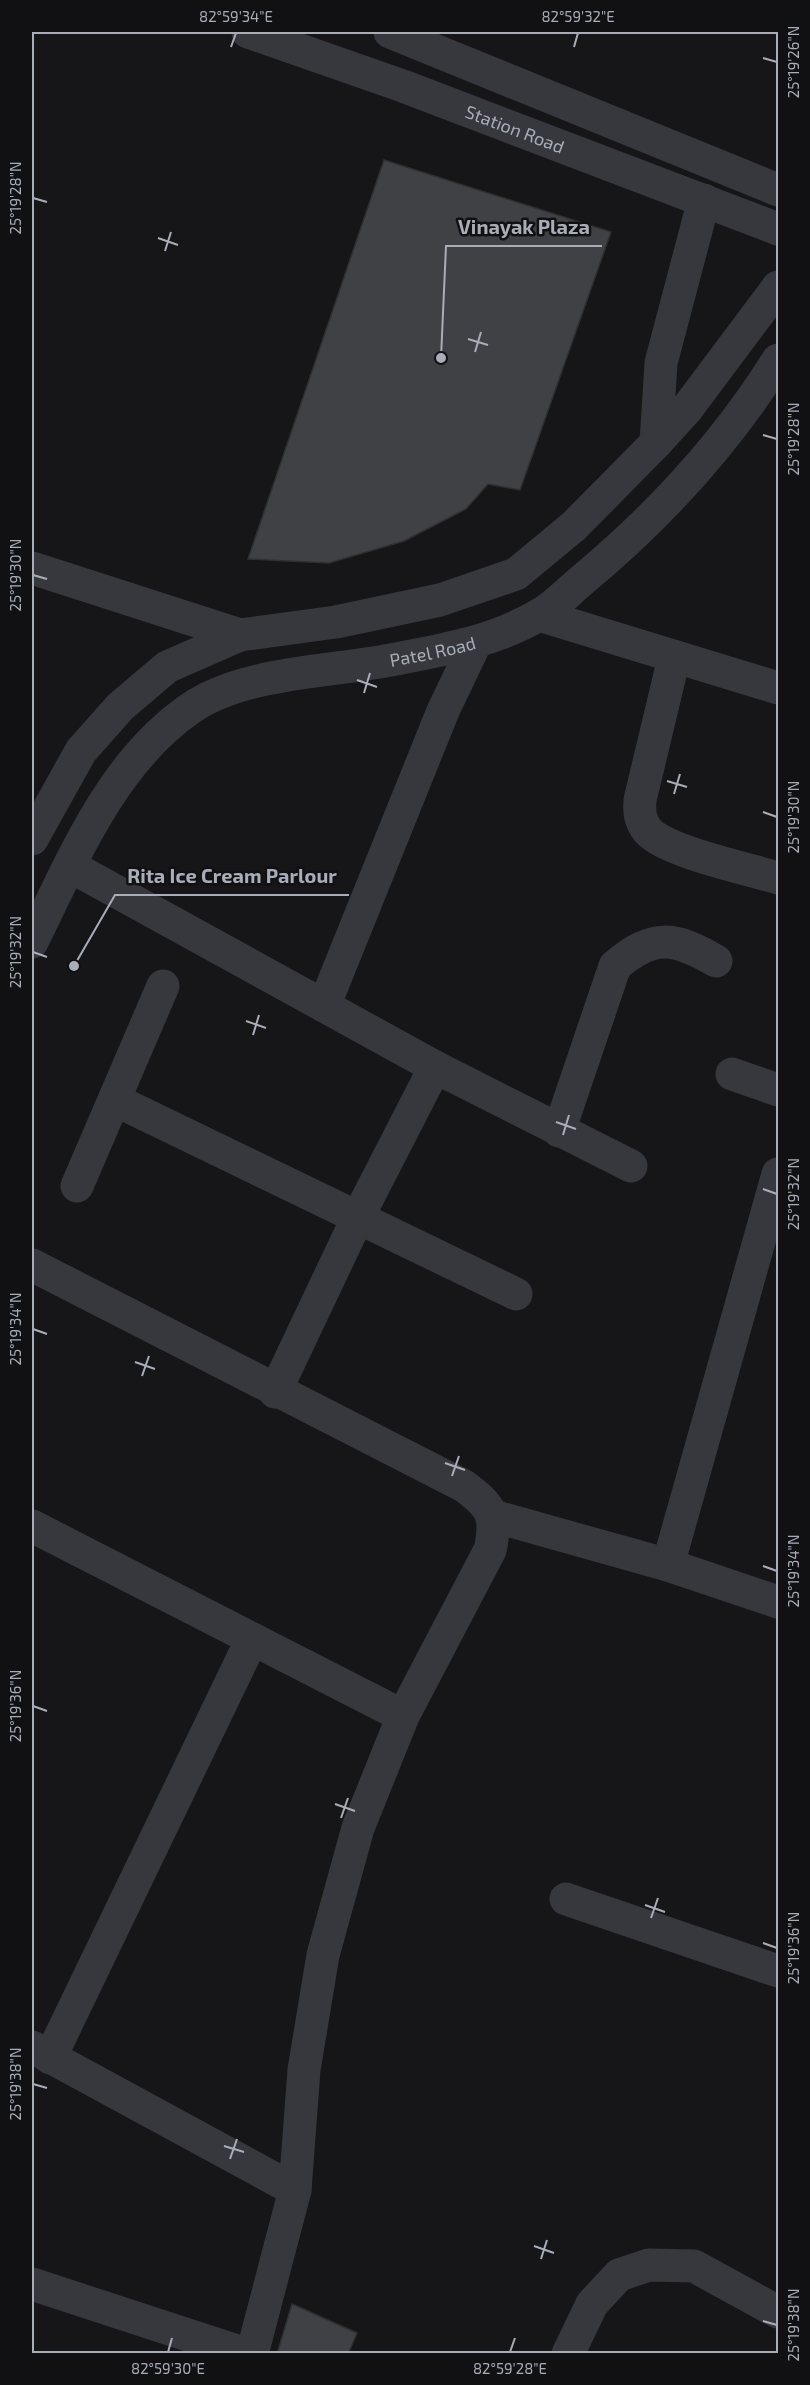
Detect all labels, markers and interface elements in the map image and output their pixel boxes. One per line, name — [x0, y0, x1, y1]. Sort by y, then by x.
text: 82°59'34"E — [199, 7, 273, 25]
text: 82°59'32"E — [541, 7, 615, 25]
text: 25°19'26"N — [784, 26, 802, 98]
street label: Station Road — [462, 100, 568, 158]
text: 25°19'28"N — [6, 161, 24, 235]
callout: Vinayak Plaza — [446, 208, 602, 246]
text: Vinayak Plaza — [458, 214, 590, 239]
text: 25°19'28"N — [784, 402, 802, 476]
text: 25°19'30"N — [6, 539, 24, 611]
street label: Patel Road — [388, 631, 478, 671]
text: 25°19'30"N — [784, 781, 802, 853]
callout: Rita Ice Cream Parlour — [115, 857, 349, 895]
text: Rita Ice Cream Parlour — [127, 863, 337, 887]
text: 25°19'32"N — [6, 916, 24, 988]
text: 25°19'32"N — [784, 1158, 802, 1230]
text: 25°19'34"N — [6, 1293, 24, 1365]
text: 25°19'34"N — [784, 1535, 802, 1607]
text: 25°19'36"N — [6, 1670, 24, 1742]
text: 25°19'36"N — [784, 1912, 802, 1984]
text: 25°19'38"N — [6, 2048, 24, 2120]
text: 25°19'38"N — [784, 2289, 802, 2361]
text: 82°59'30"E — [131, 2359, 205, 2377]
text: 82°59'28"E — [473, 2359, 547, 2377]

